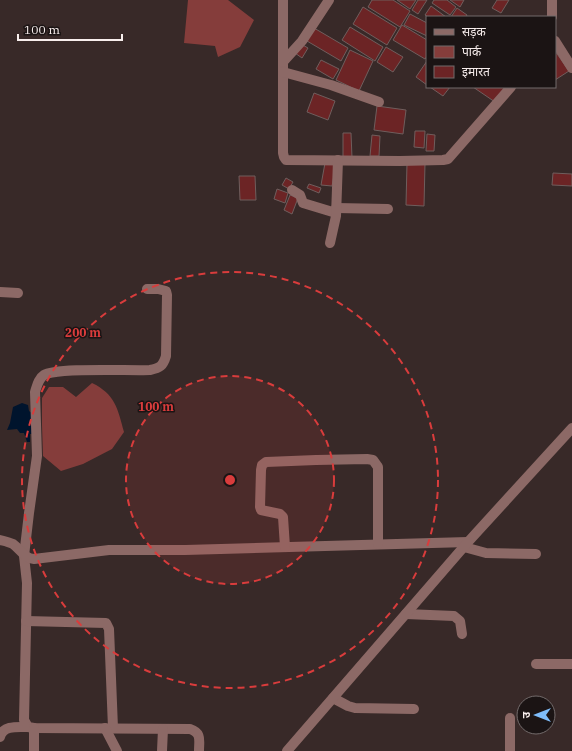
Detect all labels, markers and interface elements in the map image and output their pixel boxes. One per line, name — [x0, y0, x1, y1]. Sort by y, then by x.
scale bar — [18, 16, 122, 42]
legend — [426, 16, 556, 88]
text: 100 m — [24, 22, 60, 37]
text: सड़क — [462, 24, 487, 39]
text: पार्क — [462, 44, 482, 59]
text: इमारत — [462, 64, 491, 79]
text: 200 m — [65, 325, 101, 340]
text: 100 m — [138, 399, 174, 414]
centre of rings — [223, 473, 237, 487]
north arrow — [516, 695, 556, 735]
text: उ — [519, 711, 533, 718]

